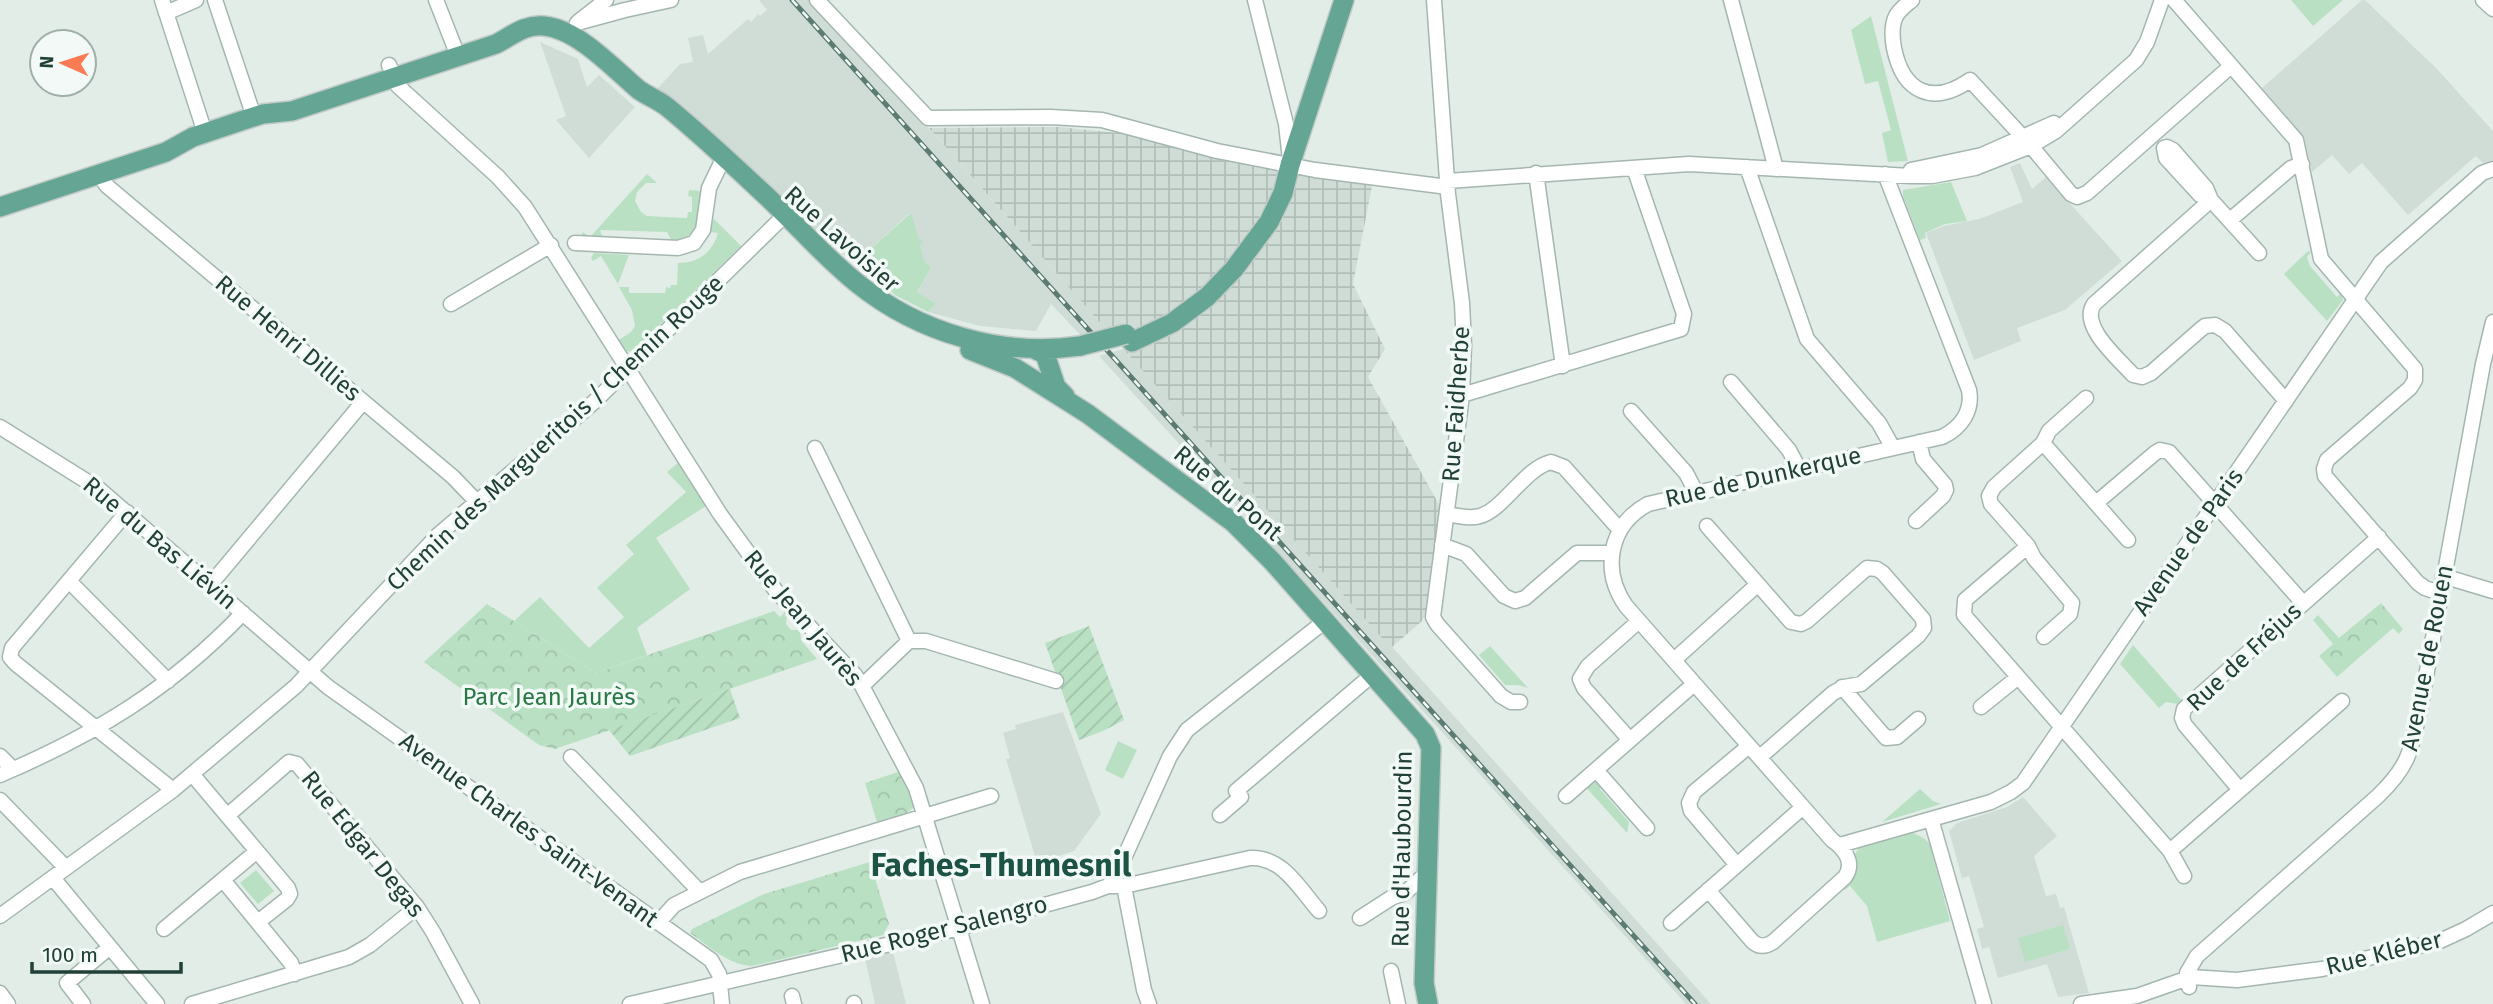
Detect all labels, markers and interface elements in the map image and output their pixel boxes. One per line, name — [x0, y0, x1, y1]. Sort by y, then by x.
north arrow — [28, 28, 98, 98]
text: N — [35, 55, 58, 69]
street label: Rue Lavoisier — [779, 180, 906, 298]
street label: Rue Henri Dillies — [210, 269, 366, 407]
street label: Chemin des Margueritois / Chemin Rouge — [381, 269, 729, 597]
street label: Rue Faidherbe — [1437, 325, 1475, 483]
street label: Rue du Pont — [1168, 440, 1288, 547]
street label: Rue de Dunkerque — [1662, 441, 1864, 513]
street label: Avenue de Paris — [2127, 463, 2249, 621]
street label: Rue du Bas Liévin — [77, 471, 243, 615]
street label: Rue Jean Jaurès — [738, 544, 868, 692]
street label: Avenue de Rouen — [2395, 563, 2459, 753]
street label: Rue de Fréjus — [2181, 597, 2307, 717]
park label: Parc Jean Jaurès — [463, 683, 635, 711]
street label: Avenue Charles Saint-Venant — [394, 727, 664, 933]
street label: Rue d'Haubourdin — [1386, 750, 1418, 948]
street label: Rue Edgar Degas — [296, 765, 430, 923]
district label: Faches-Thumesnil — [871, 846, 1132, 884]
street label: Rue Roger Salengro — [838, 890, 1050, 968]
street label: Rue Kléber — [2323, 925, 2446, 981]
scale bar — [32, 930, 180, 974]
text: 100 m — [42, 942, 98, 968]

